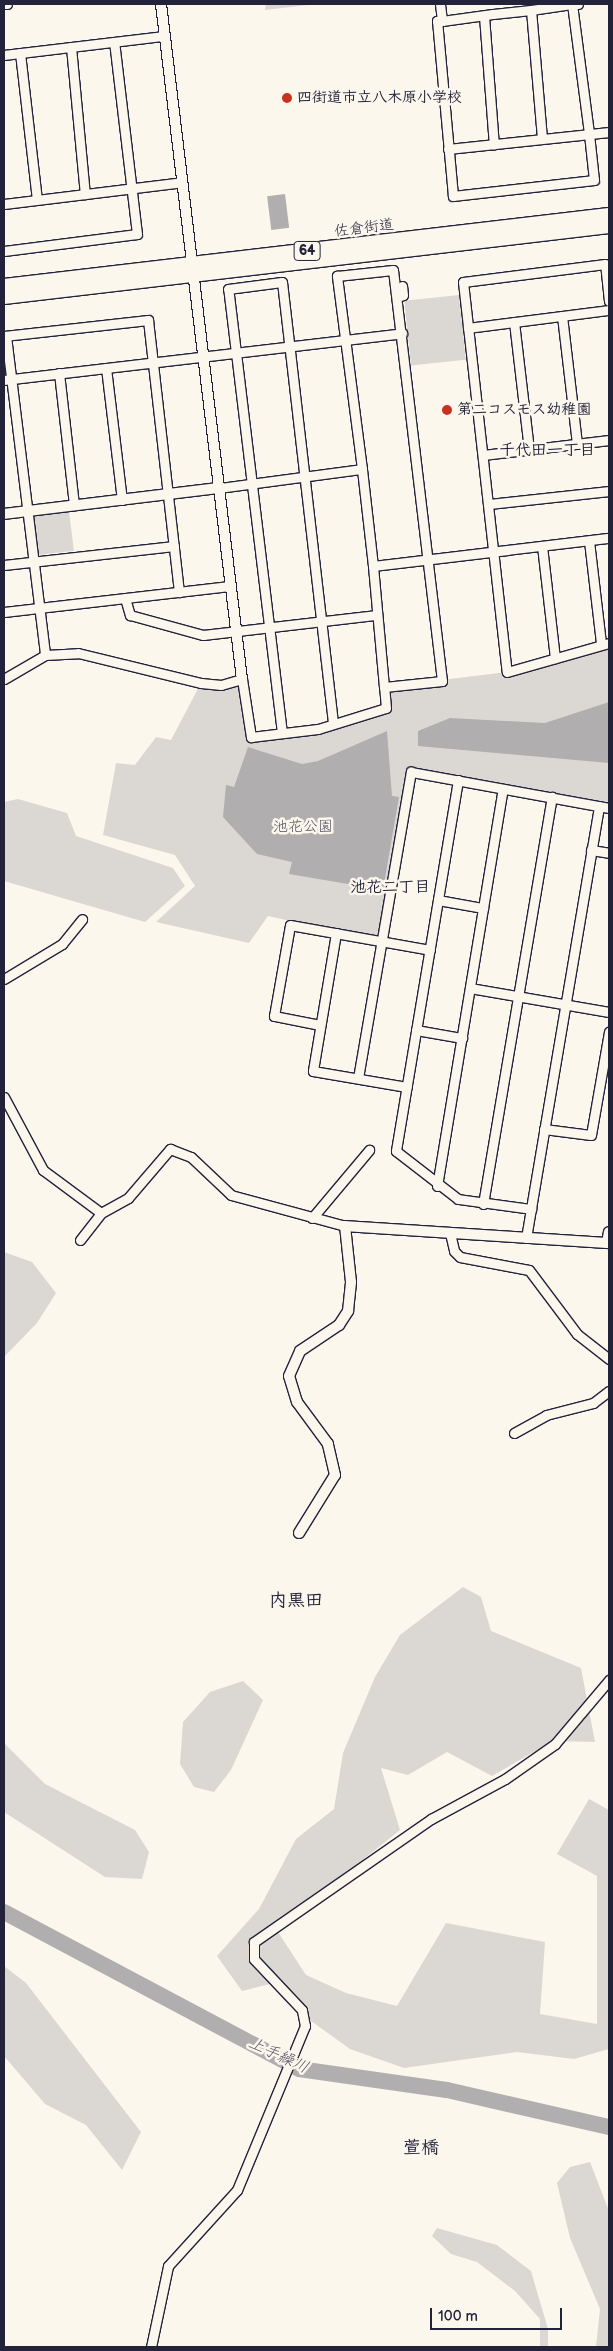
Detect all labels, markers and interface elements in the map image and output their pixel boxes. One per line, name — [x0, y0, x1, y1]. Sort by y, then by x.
place label: 四街道市立八木原小学校 — [297, 89, 462, 107]
marker: 四街道市立八木原小学校 — [281, 92, 293, 104]
street label: 佐倉街道 — [333, 215, 395, 241]
road number: 64 — [293, 240, 321, 262]
place label: 第二コスモス幼稚園 — [457, 401, 592, 419]
marker: 第二コスモス幼稚園 — [441, 404, 453, 416]
district label: 千代田一丁目 — [499, 441, 595, 461]
park label: 池花公園 — [273, 818, 333, 836]
district label: 池花二丁目 — [350, 878, 430, 898]
district label: 内黒田 — [269, 1590, 323, 1612]
water label: 上手繰川 — [245, 2034, 311, 2078]
district label: 萱橋 — [403, 2137, 439, 2159]
scale bar — [433, 2298, 566, 2330]
text: 100 m — [438, 2307, 478, 2326]

